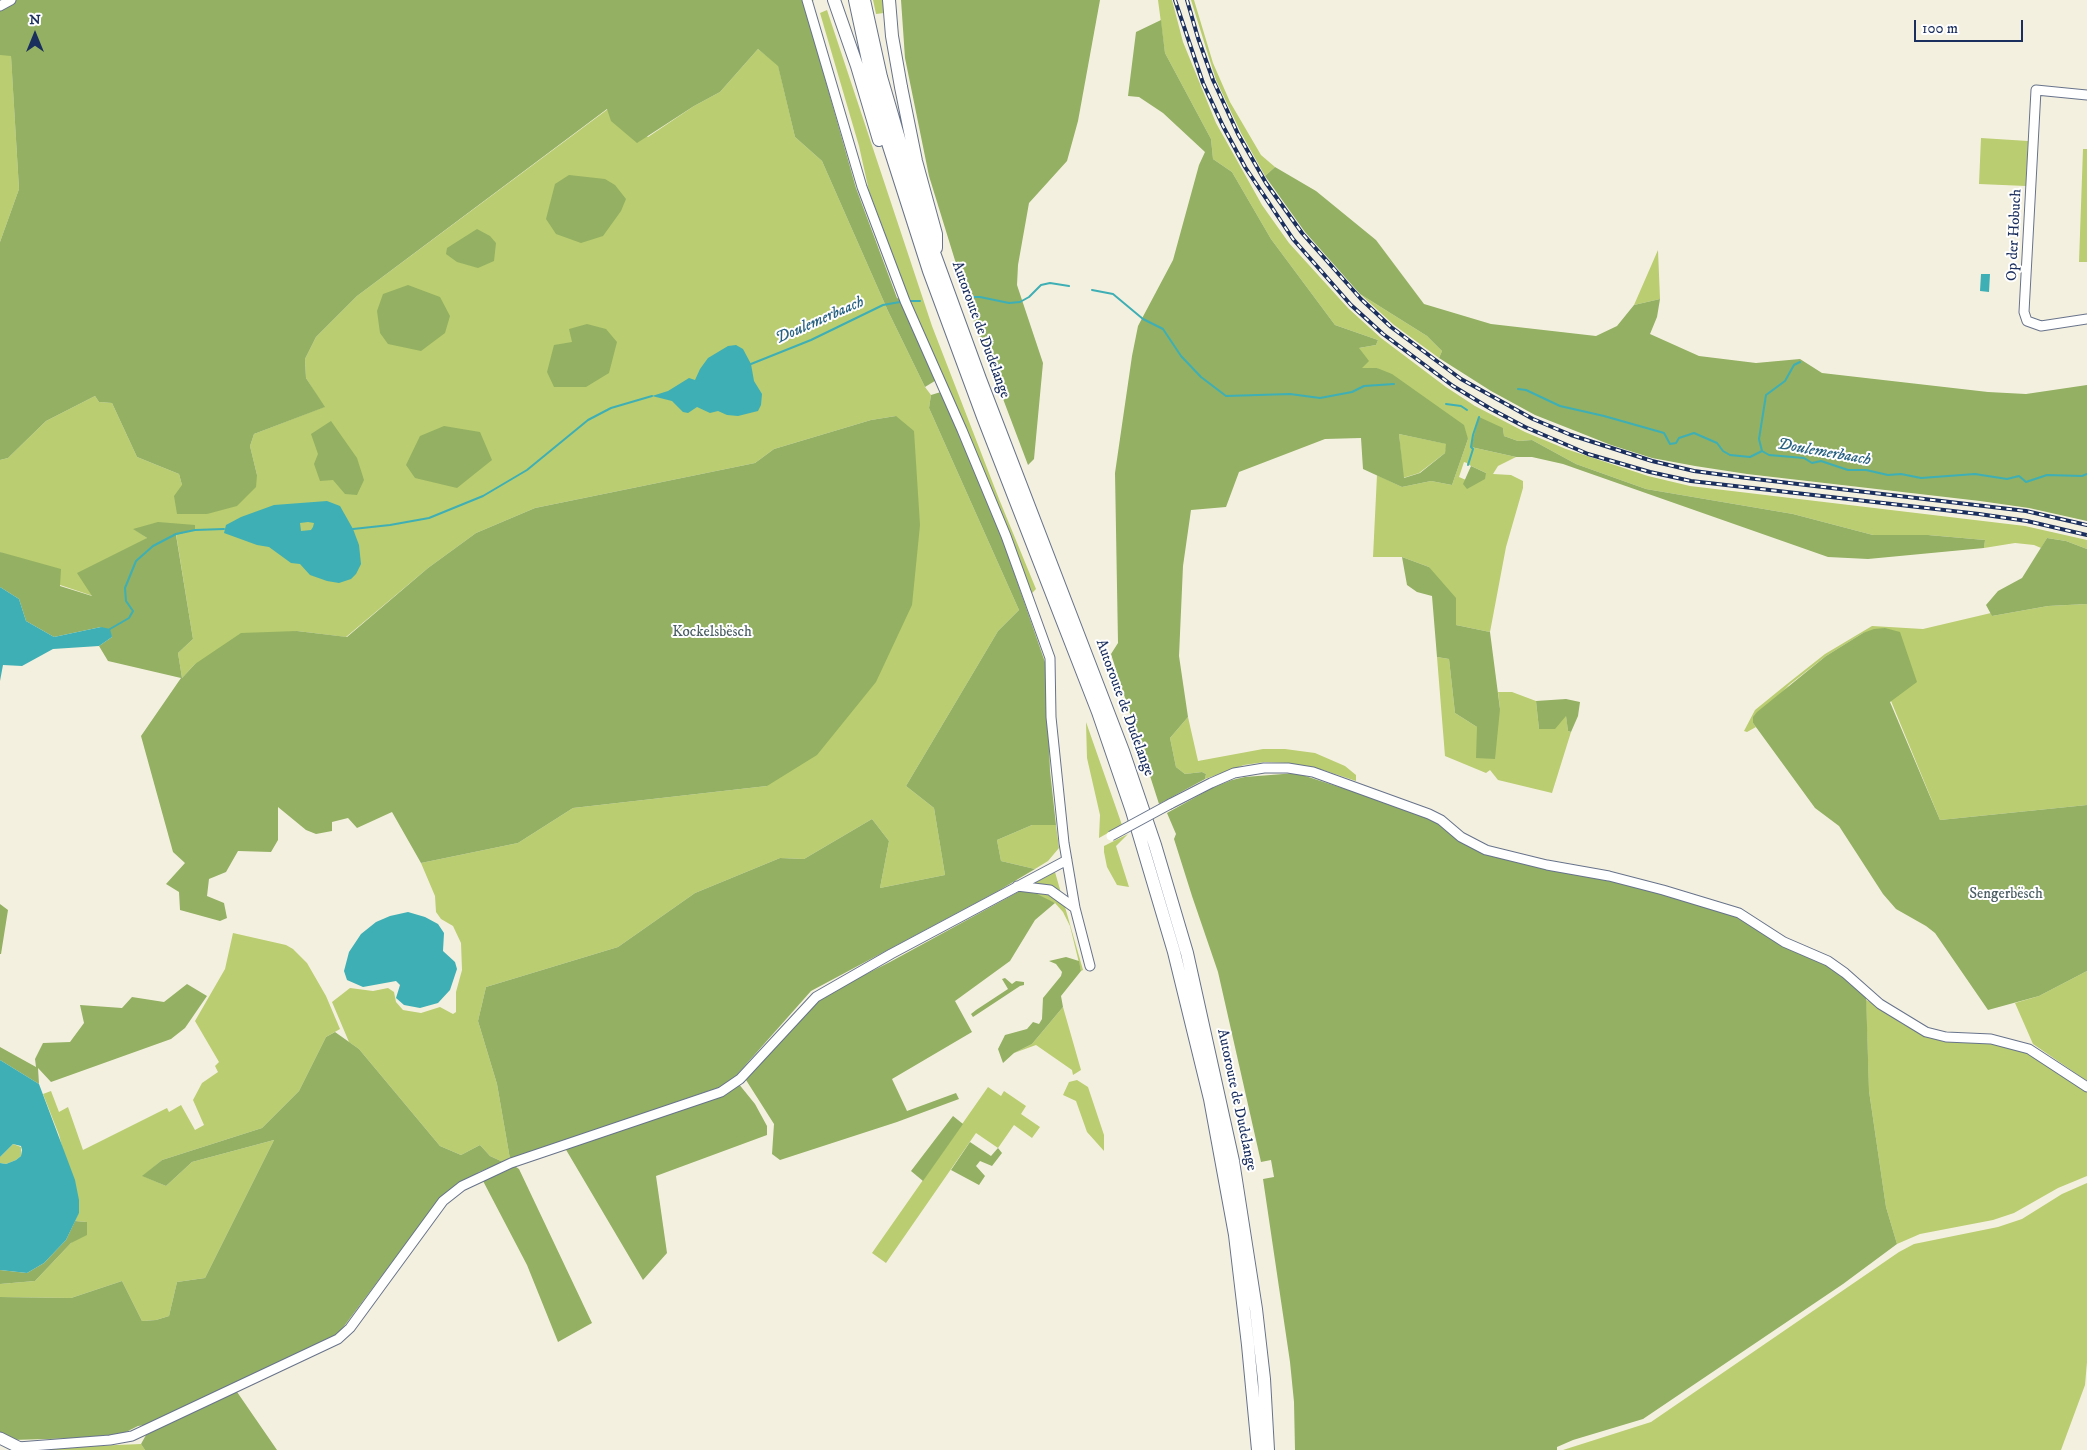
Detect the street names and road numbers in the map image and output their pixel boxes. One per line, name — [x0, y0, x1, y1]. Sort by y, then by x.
street label: Op der Hobuch — [2004, 189, 2026, 281]
street label: Autoroute de Dudelange — [947, 259, 1013, 401]
street label: Autoroute de Dudelange — [1091, 637, 1157, 779]
street label: Autoroute de Dudelange — [1212, 1027, 1260, 1173]

